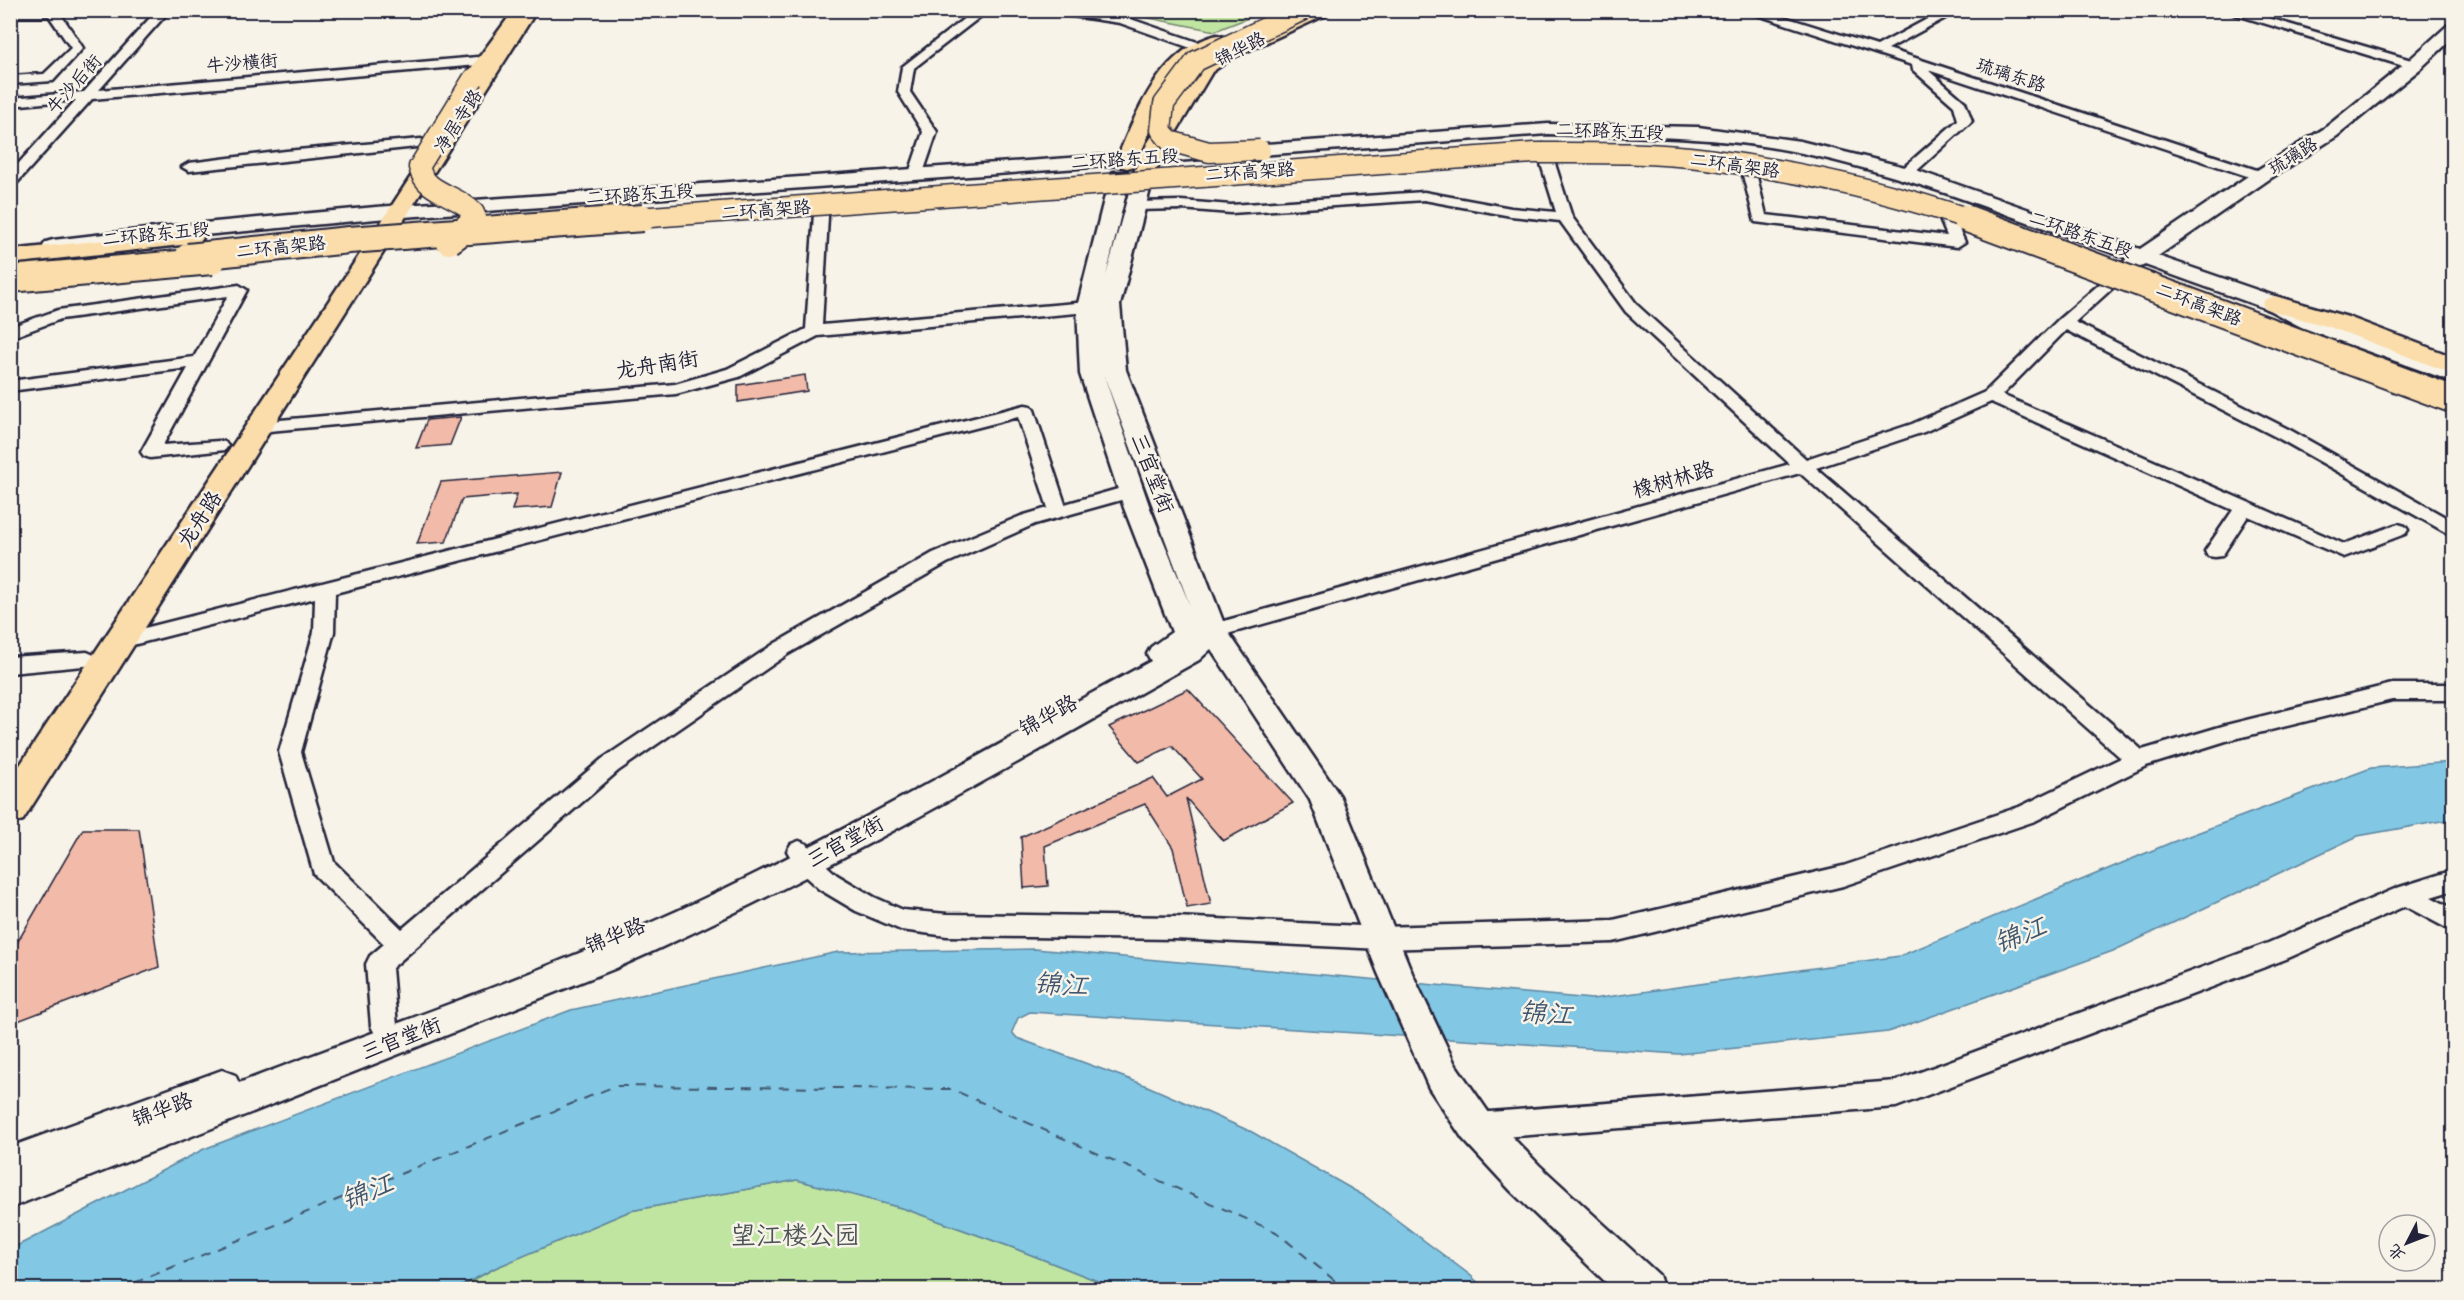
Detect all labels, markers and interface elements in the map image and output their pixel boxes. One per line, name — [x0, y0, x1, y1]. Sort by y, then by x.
street label: 锦华路 — [1211, 27, 1269, 71]
street label: 牛沙横街 — [205, 49, 279, 77]
street label: 牛沙后街 — [42, 50, 106, 118]
street label: 琉璃东路 — [1973, 53, 2049, 97]
street label: 净居寺路 — [429, 85, 487, 157]
street label: 二环路东五段 — [1556, 118, 1664, 144]
street label: 琉璃路 — [2264, 132, 2322, 180]
street label: 二环路东五段 — [1070, 144, 1180, 174]
street label: 二环高架路 — [1689, 148, 1781, 182]
street label: 二环高架路 — [1204, 158, 1296, 186]
street label: 二环路东五段 — [585, 179, 695, 209]
street label: 二环高架路 — [720, 196, 812, 224]
street label: 二环路东五段 — [2026, 206, 2136, 262]
street label: 二环路东五段 — [101, 217, 211, 251]
street label: 二环高架路 — [235, 231, 327, 263]
street label: 二环高架路 — [2153, 278, 2245, 330]
street label: 龙舟南街 — [614, 345, 700, 383]
street label: 三官堂街 — [1126, 429, 1180, 517]
street label: 橡树林路 — [1629, 455, 1717, 503]
street label: 龙舟路 — [171, 486, 227, 552]
street label: 锦华路 — [1014, 689, 1082, 741]
street label: 三官堂街 — [802, 810, 888, 872]
water label: 锦江 — [1989, 908, 2052, 959]
street label: 锦华路 — [581, 912, 649, 958]
water label: 锦江 — [1033, 966, 1090, 1002]
water label: 锦江 — [1518, 995, 1575, 1031]
street label: 三官堂街 — [357, 1011, 445, 1065]
street label: 锦华路 — [128, 1086, 196, 1132]
water label: 锦江 — [336, 1165, 399, 1216]
north arrow — [2377, 1213, 2437, 1273]
park label: 望江楼公园 — [730, 1219, 860, 1251]
text: 北 — [2384, 1240, 2409, 1265]

